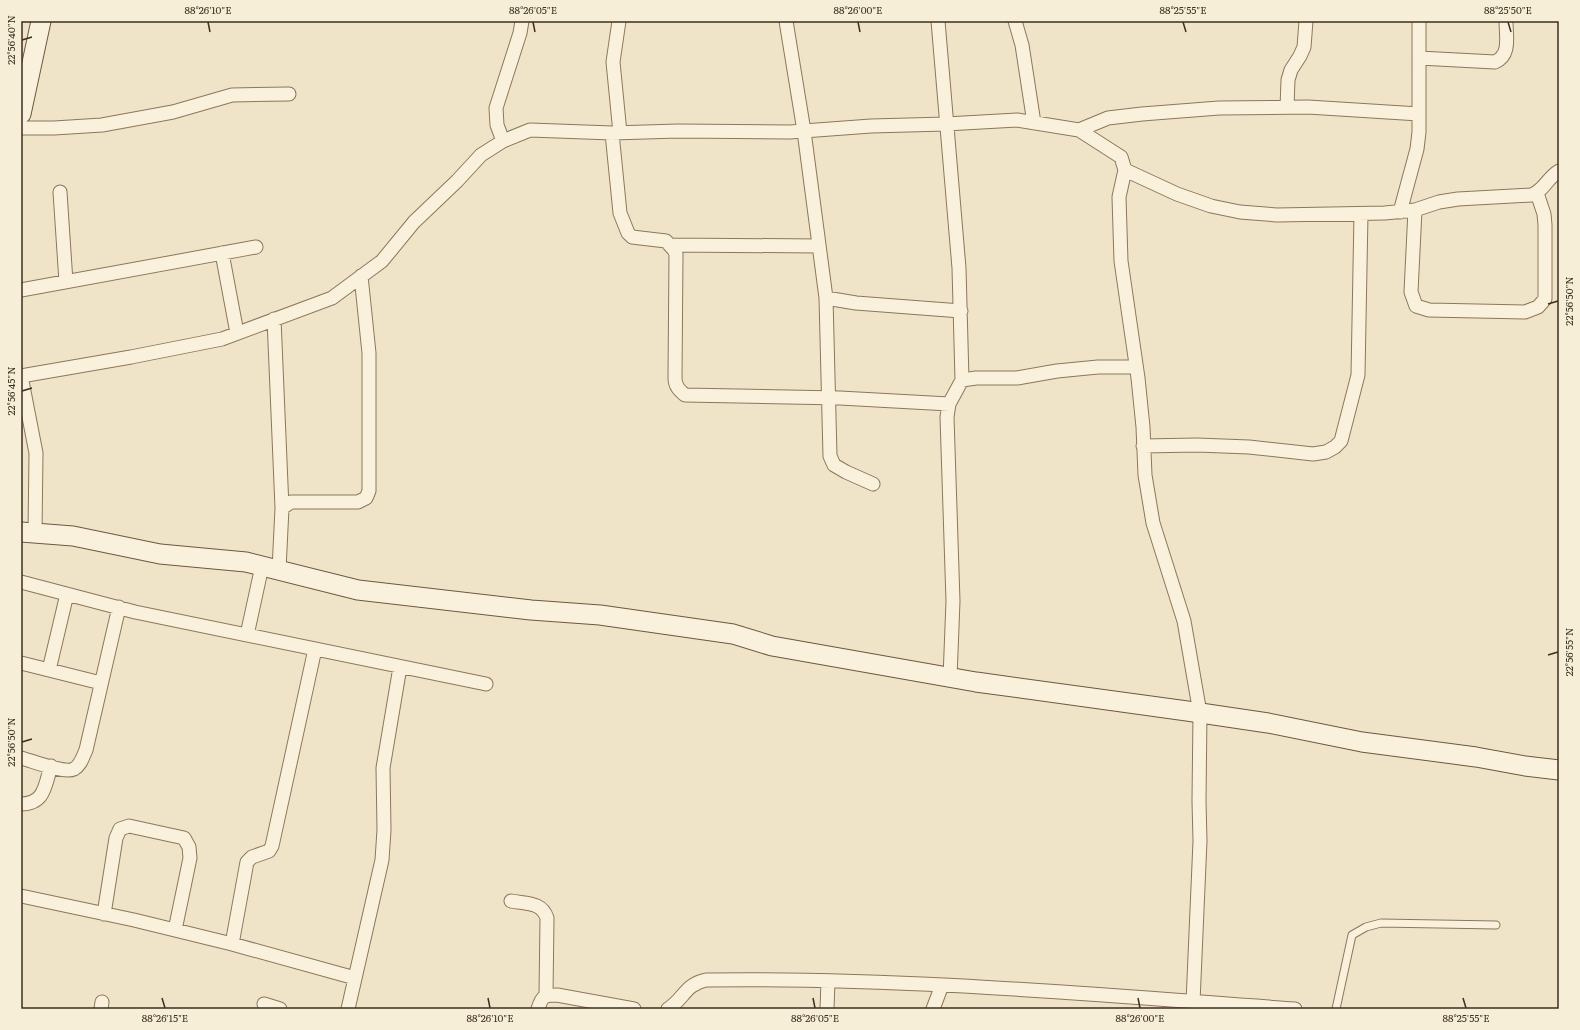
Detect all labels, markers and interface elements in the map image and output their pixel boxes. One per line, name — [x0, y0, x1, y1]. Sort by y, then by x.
text: 88°26'10"E — [184, 2, 232, 17]
text: 88°26'05"E — [509, 2, 557, 17]
text: 88°26'00"E — [834, 2, 882, 17]
text: 88°25'55"E — [1159, 2, 1207, 17]
text: 88°25'50"E — [1484, 2, 1532, 17]
text: 22°56'40"N — [3, 15, 18, 65]
text: 22°56'50"N — [1561, 276, 1576, 326]
text: 22°56'45"N — [3, 366, 18, 416]
text: 22°56'55"N — [1561, 628, 1576, 676]
text: 22°56'50"N — [3, 717, 18, 767]
text: 88°26'15"E — [142, 1010, 188, 1025]
text: 88°26'10"E — [466, 1010, 514, 1025]
text: 88°26'05"E — [791, 1010, 839, 1025]
text: 88°26'00"E — [1116, 1010, 1164, 1025]
text: 88°25'55"E — [1442, 1010, 1490, 1025]

